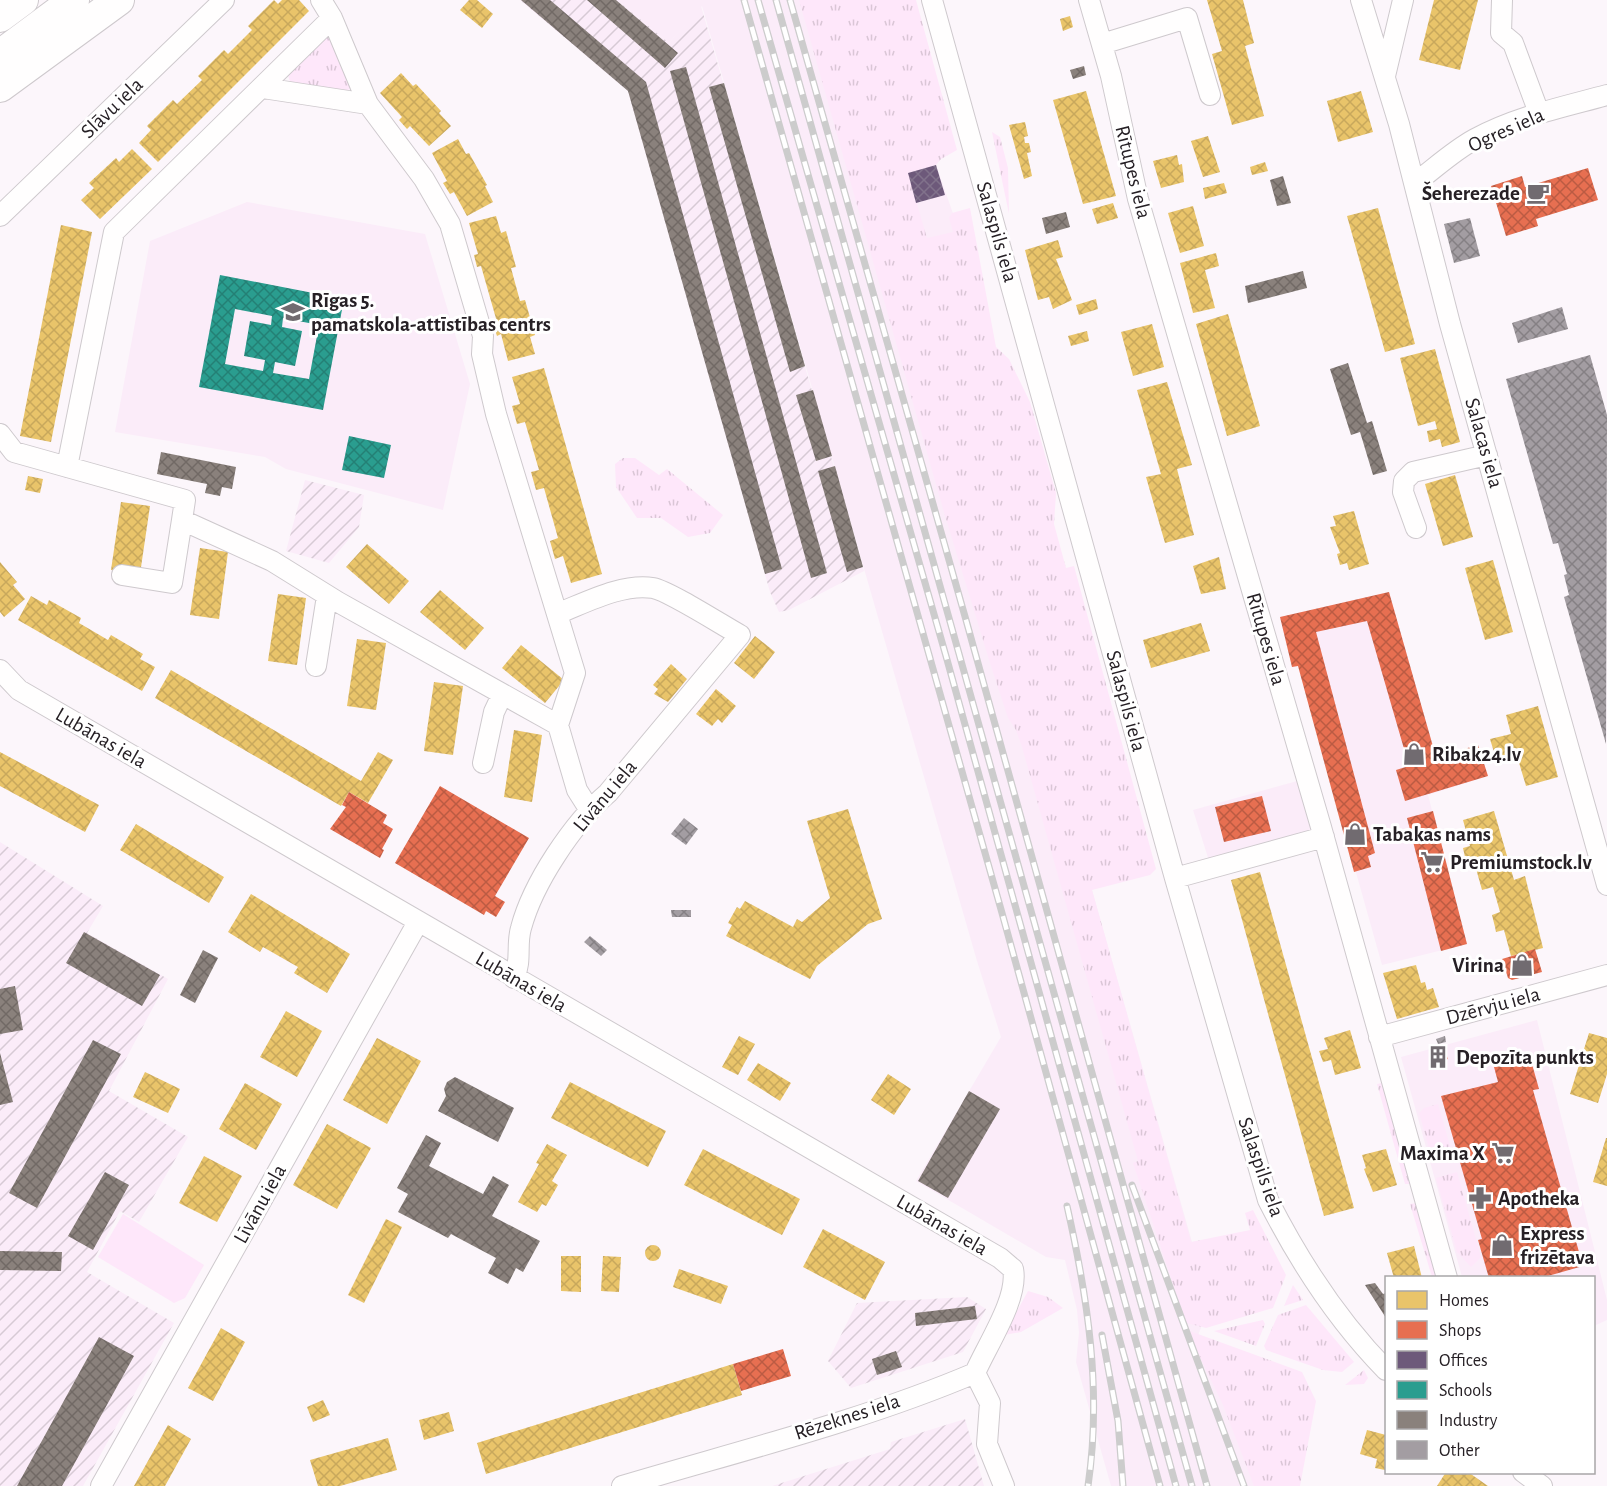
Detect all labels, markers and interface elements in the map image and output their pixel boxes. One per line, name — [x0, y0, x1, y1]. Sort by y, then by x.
street label: Slāvu iela — [77, 73, 147, 142]
street label: Ogres iela — [1465, 104, 1547, 156]
street label: Rītupes iela — [1111, 123, 1155, 221]
street label: Salaspils iela — [973, 179, 1021, 285]
cafe icon: Šeherezade — [1525, 180, 1551, 206]
place label: Šeherezade — [1422, 181, 1520, 204]
place label: Rīgas 5. pamatskola-attīstības centrs — [311, 290, 551, 335]
school or university icon: Rīgas 5. pamatskola-attīstības centrs — [280, 299, 306, 325]
street label: Salacas iela — [1461, 396, 1507, 491]
street label: Rītupes iela — [1243, 590, 1289, 688]
street label: Salaspils iela — [1102, 648, 1150, 754]
street label: Lubānas iela — [52, 704, 150, 773]
shop icon: Ribak24.lv — [1401, 741, 1427, 767]
place label: Ribak24.lv — [1432, 744, 1522, 765]
street label: Līvānu iela — [569, 756, 641, 836]
shop icon: Tabakas nams — [1342, 821, 1368, 847]
place label: Tabakas nams — [1373, 824, 1491, 845]
supermarket icon: Premiumstock.lv — [1419, 849, 1445, 875]
place label: Premiumstock.lv — [1450, 852, 1593, 873]
street label: Lubānas iela — [472, 948, 570, 1017]
shop icon: Virina — [1509, 952, 1535, 978]
place label: Virina — [1452, 955, 1504, 976]
street label: Dzērvju iela — [1443, 983, 1543, 1029]
building icon: Depozīta punkts — [1425, 1044, 1451, 1070]
place label: Depozīta punkts — [1456, 1047, 1594, 1068]
street label: Salaspils iela — [1234, 1115, 1288, 1220]
supermarket icon: Maxima X — [1490, 1140, 1516, 1166]
place label: Maxima X — [1400, 1143, 1485, 1164]
street label: Līvānu iela — [230, 1161, 290, 1247]
pharmacy icon: Apotheka — [1467, 1185, 1493, 1211]
place label: Apotheka — [1498, 1188, 1580, 1209]
street label: Lubānas iela — [893, 1191, 991, 1260]
place label: Express frizētava — [1520, 1223, 1595, 1268]
shop icon: Express frizētava — [1489, 1232, 1515, 1258]
legend — [1385, 1276, 1595, 1474]
text: Homes — [1439, 1292, 1489, 1310]
text: Shops — [1439, 1322, 1481, 1340]
text: Offices — [1439, 1352, 1488, 1370]
text: Schools — [1439, 1382, 1492, 1400]
street label: Rēzeknes iela — [792, 1390, 903, 1444]
text: Industry — [1439, 1412, 1498, 1430]
text: Other — [1439, 1442, 1480, 1460]

